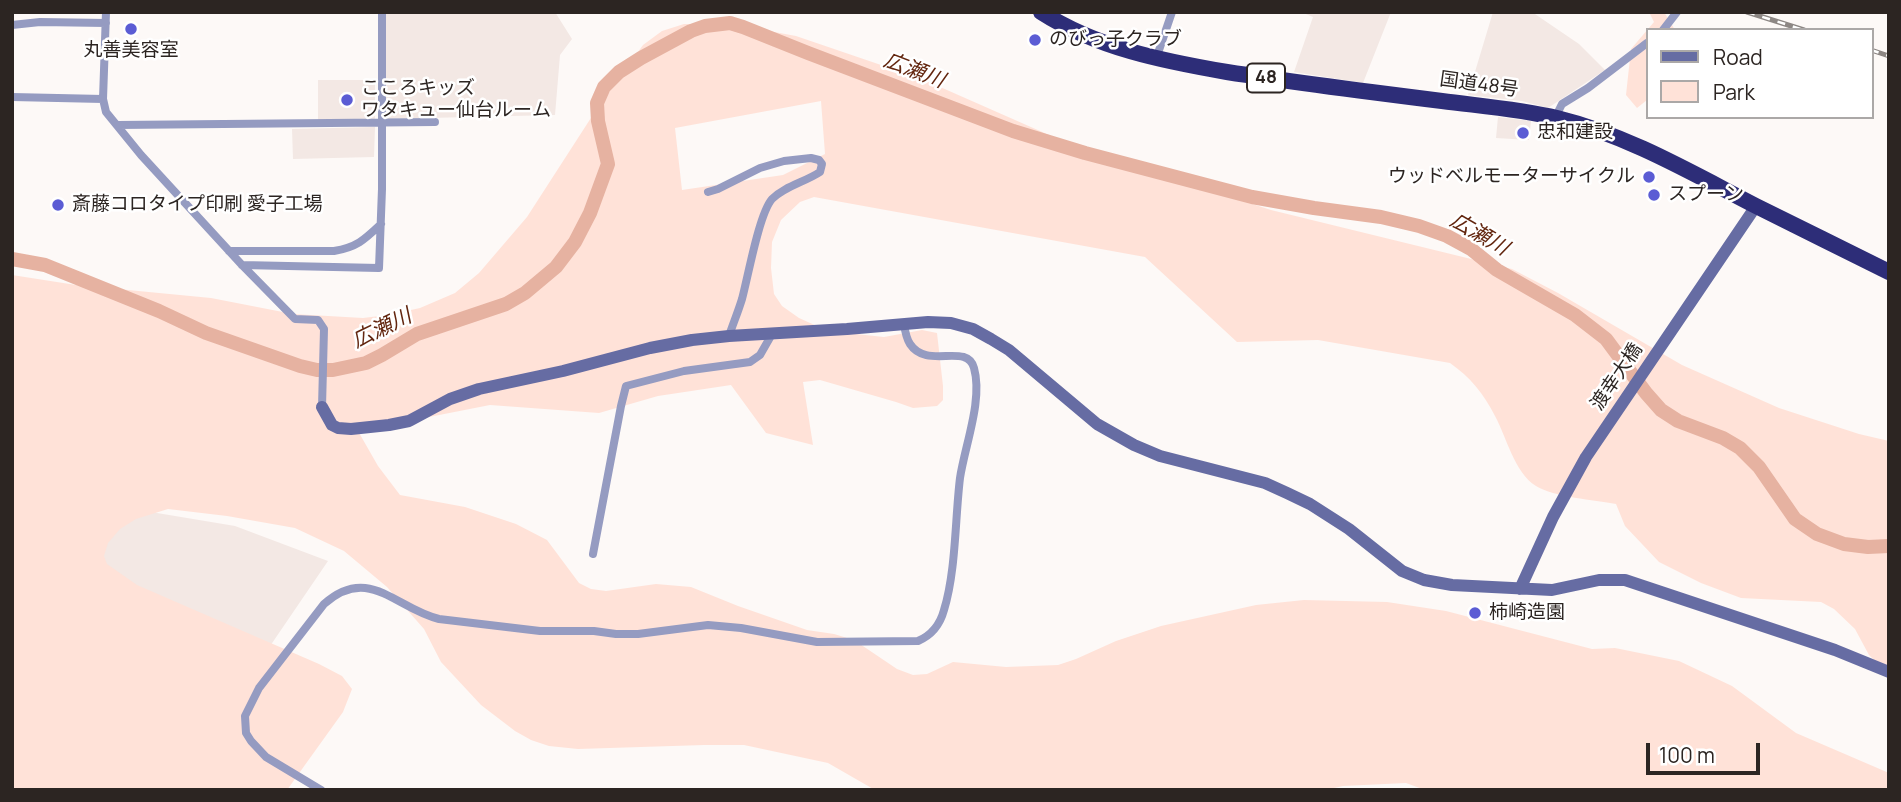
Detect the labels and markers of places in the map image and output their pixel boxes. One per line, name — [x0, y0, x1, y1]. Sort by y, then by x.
marker: 丸善美容室 — [123, 21, 139, 37]
place label: のびっ子クラブ — [1049, 29, 1182, 51]
marker: のびっ子クラブ — [1027, 32, 1043, 48]
place label: 丸善美容室 — [84, 40, 178, 62]
place label: こころキッズ ワタキュー仙台ルーム — [361, 78, 551, 122]
marker: こころキッズ ワタキュー仙台ルーム — [339, 92, 355, 108]
place label: 忠和建設 — [1537, 122, 1613, 144]
marker: 忠和建設 — [1515, 125, 1531, 141]
place label: ウッドベルモーターサイクル — [1388, 166, 1635, 188]
marker: ウッドベルモーターサイクル — [1641, 169, 1657, 185]
place label: スプーン — [1668, 184, 1744, 206]
marker: スプーン — [1646, 187, 1662, 203]
place label: 斎藤コロタイプ印刷 愛子工場 — [72, 194, 323, 216]
marker: 斎藤コロタイプ印刷 愛子工場 — [50, 197, 66, 213]
place label: 柿崎造園 — [1489, 602, 1565, 624]
marker: 柿崎造園 — [1467, 605, 1483, 621]

